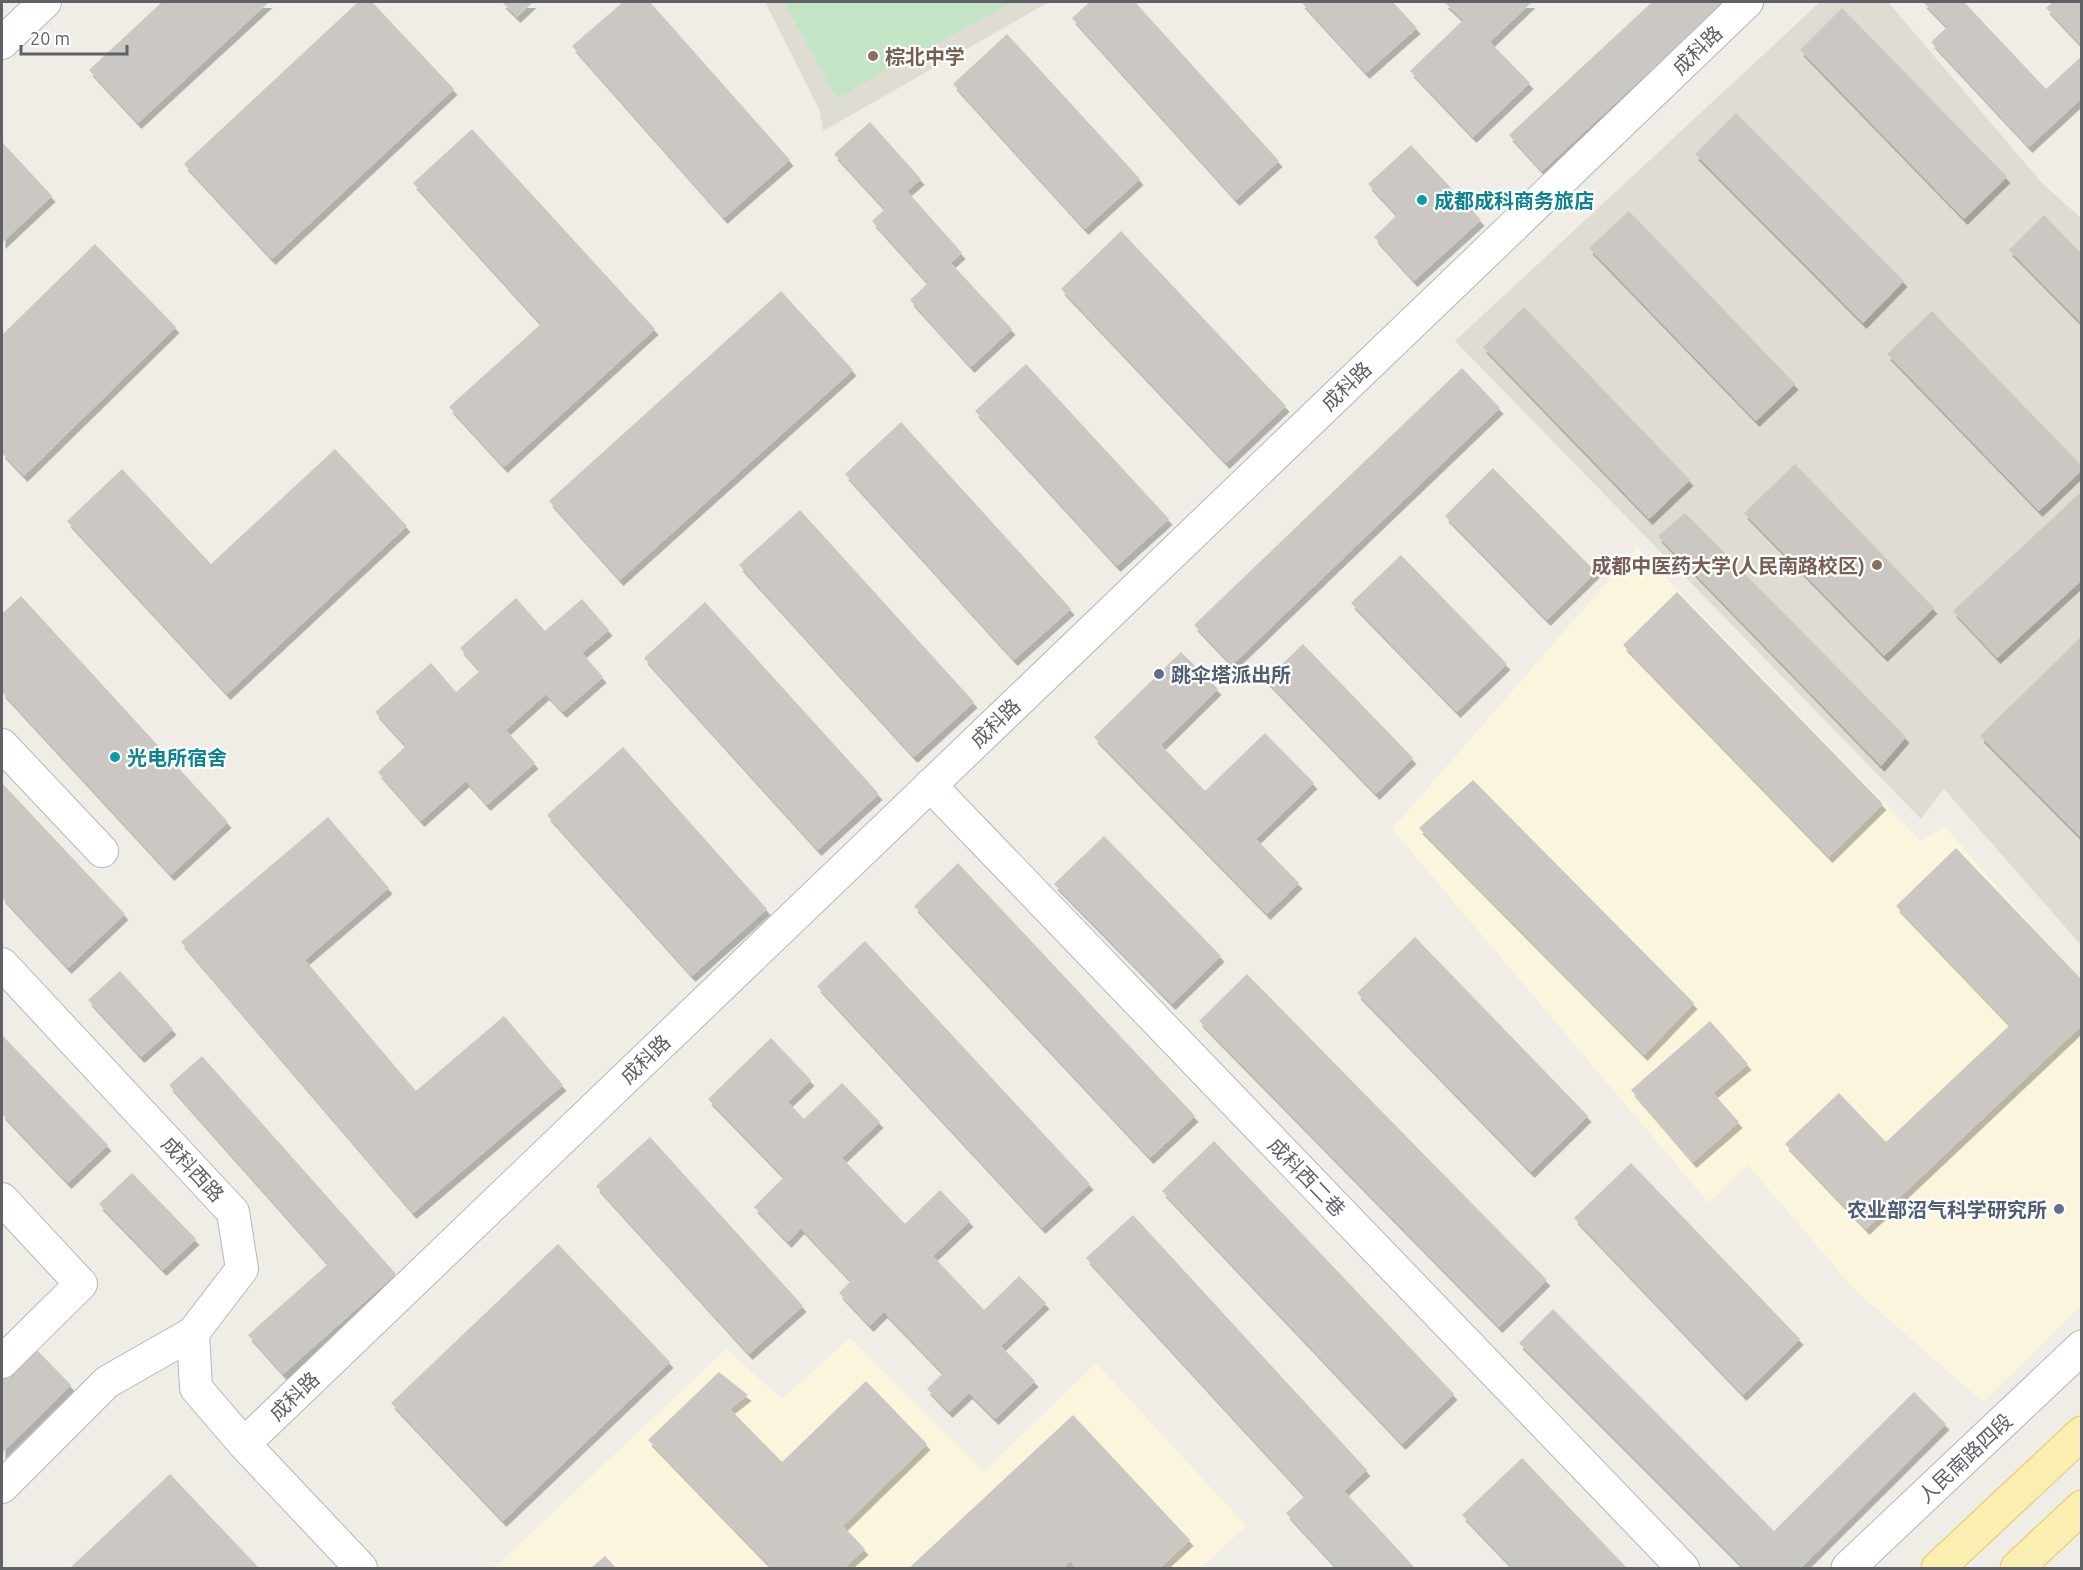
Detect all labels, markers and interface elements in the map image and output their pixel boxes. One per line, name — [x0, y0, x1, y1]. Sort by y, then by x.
scale bar — [21, 18, 128, 56]
street label: 成科路 — [1667, 21, 1727, 79]
text: 20 m — [30, 28, 70, 48]
place label: 棕北中学 — [885, 45, 965, 68]
marker: 棕北中学 — [866, 49, 880, 63]
place label: 成都成科商务旅店 — [1434, 189, 1594, 212]
marker: 成都成科商务旅店 — [1415, 193, 1429, 207]
street label: 成科路 — [1316, 357, 1376, 415]
place label: 成都中医药大学(人民南路校区) — [1591, 554, 1865, 577]
marker: 成都中医药大学(人民南路校区) — [1870, 558, 1884, 572]
place label: 跳伞塔派出所 — [1171, 663, 1291, 686]
marker: 跳伞塔派出所 — [1152, 667, 1166, 681]
street label: 成科路 — [965, 694, 1025, 752]
place label: 光电所宿舍 — [127, 746, 227, 769]
marker: 光电所宿舍 — [108, 750, 122, 764]
street label: 成科路 — [615, 1030, 675, 1088]
street label: 成科西路 — [157, 1132, 229, 1206]
street label: 成科西二巷 — [1264, 1133, 1350, 1221]
place label: 农业部沼气科学研究所 — [1847, 1198, 2047, 1221]
marker: 农业部沼气科学研究所 — [2052, 1202, 2066, 1216]
street label: 成科路 — [264, 1367, 324, 1425]
street label: 人民南路四段 — [1913, 1409, 2017, 1507]

